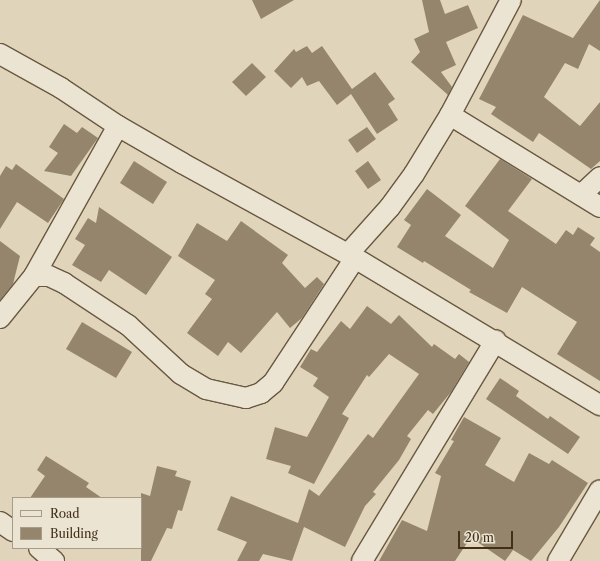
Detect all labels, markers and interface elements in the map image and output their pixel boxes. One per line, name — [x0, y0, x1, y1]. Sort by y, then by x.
legend — [12, 497, 142, 549]
text: Road — [50, 506, 80, 521]
scale bar — [460, 523, 515, 549]
text: Building — [50, 526, 98, 541]
text: 20 m — [465, 530, 494, 545]

